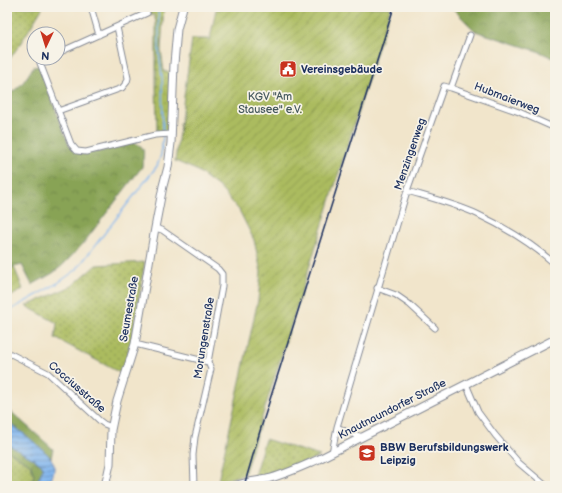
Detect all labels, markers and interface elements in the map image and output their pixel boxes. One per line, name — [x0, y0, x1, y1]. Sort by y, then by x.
north arrow — [26, 26, 66, 66]
text: N — [41, 49, 50, 62]
public building icon: Vereinsgebäude — [278, 59, 298, 79]
place label: Vereinsgebäude — [301, 63, 382, 76]
street label: Hubmaierweg — [472, 80, 542, 116]
park label: KGV "Am Stausee" e.V. — [238, 90, 302, 116]
street label: Menzingenweg — [392, 116, 428, 192]
street label: Seumestraße — [117, 275, 141, 343]
street label: Morungenstraße — [191, 296, 217, 380]
street label: Cocciusstraße — [46, 359, 109, 416]
street label: Knautnaundorfer Straße — [336, 376, 448, 442]
place label: BBW Berufsbildungswerk Leipzig — [380, 441, 509, 467]
school or university icon: BBW Berufsbildungswerk Leipzig — [357, 443, 377, 463]

